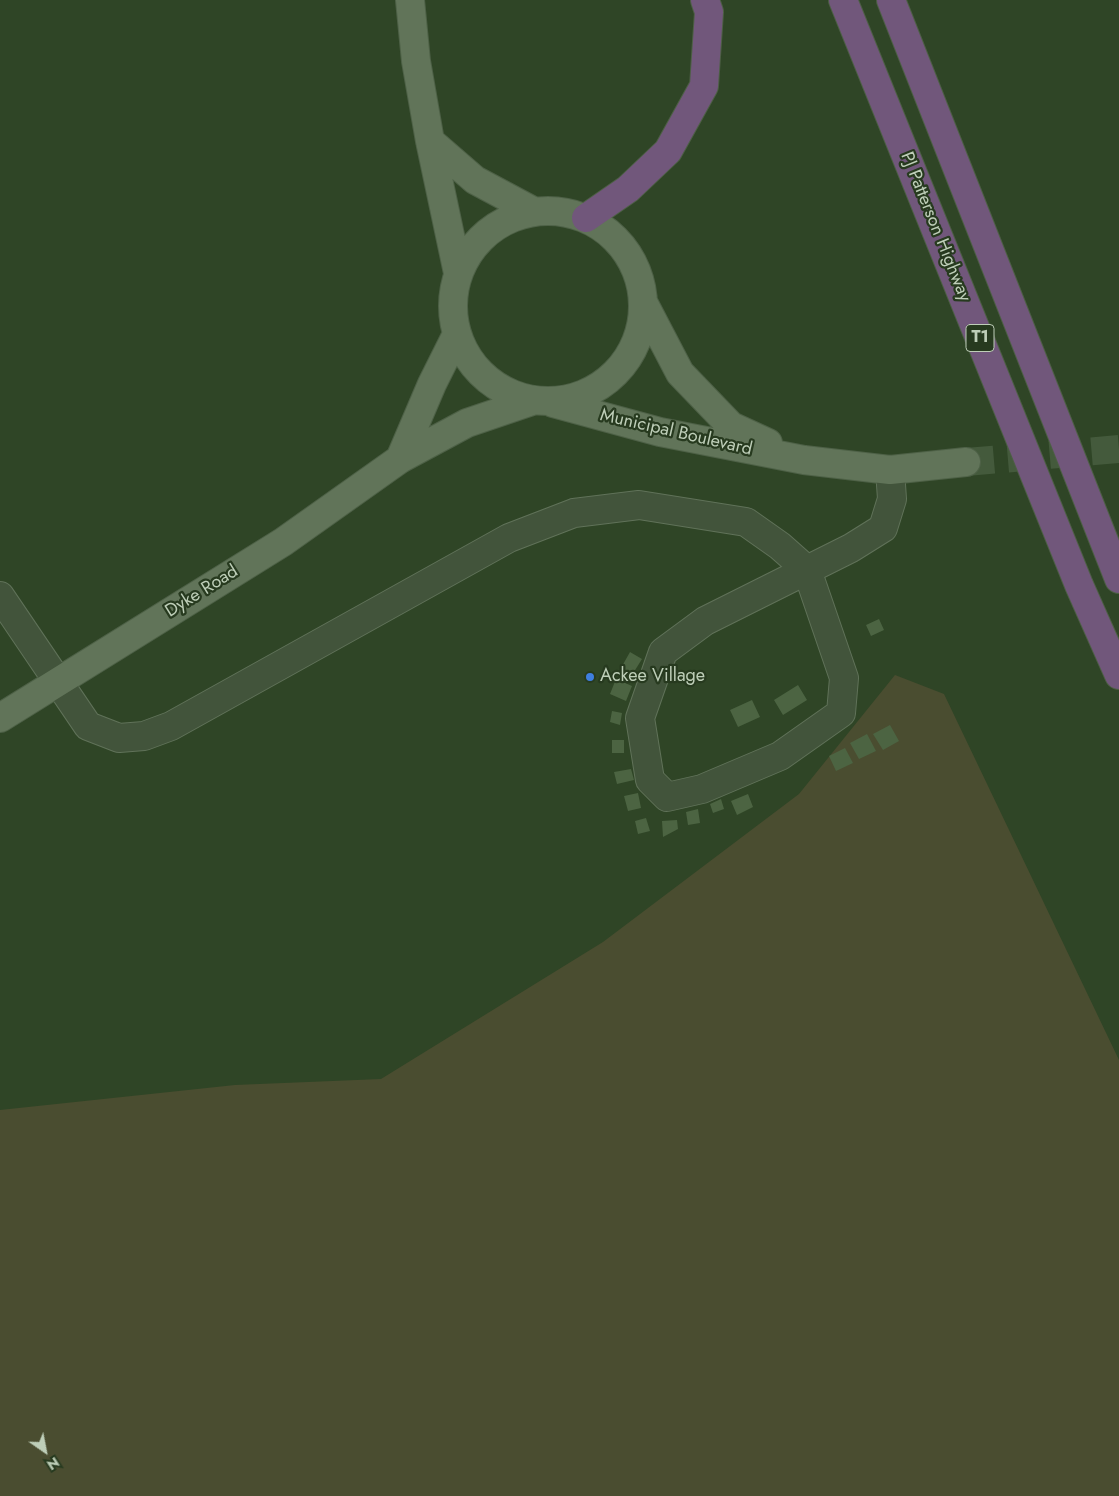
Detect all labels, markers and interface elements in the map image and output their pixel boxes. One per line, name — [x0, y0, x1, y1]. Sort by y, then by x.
street label: PJ Patterson Highway — [895, 149, 975, 305]
road number: T1 — [966, 324, 994, 352]
street label: Municipal Boulevard — [598, 405, 754, 461]
street label: Dyke Road — [162, 561, 242, 623]
place label: Ackee Village — [600, 666, 705, 688]
marker: Ackee Village — [584, 671, 596, 683]
north arrow — [20, 1426, 70, 1476]
text: N — [43, 1452, 63, 1475]

